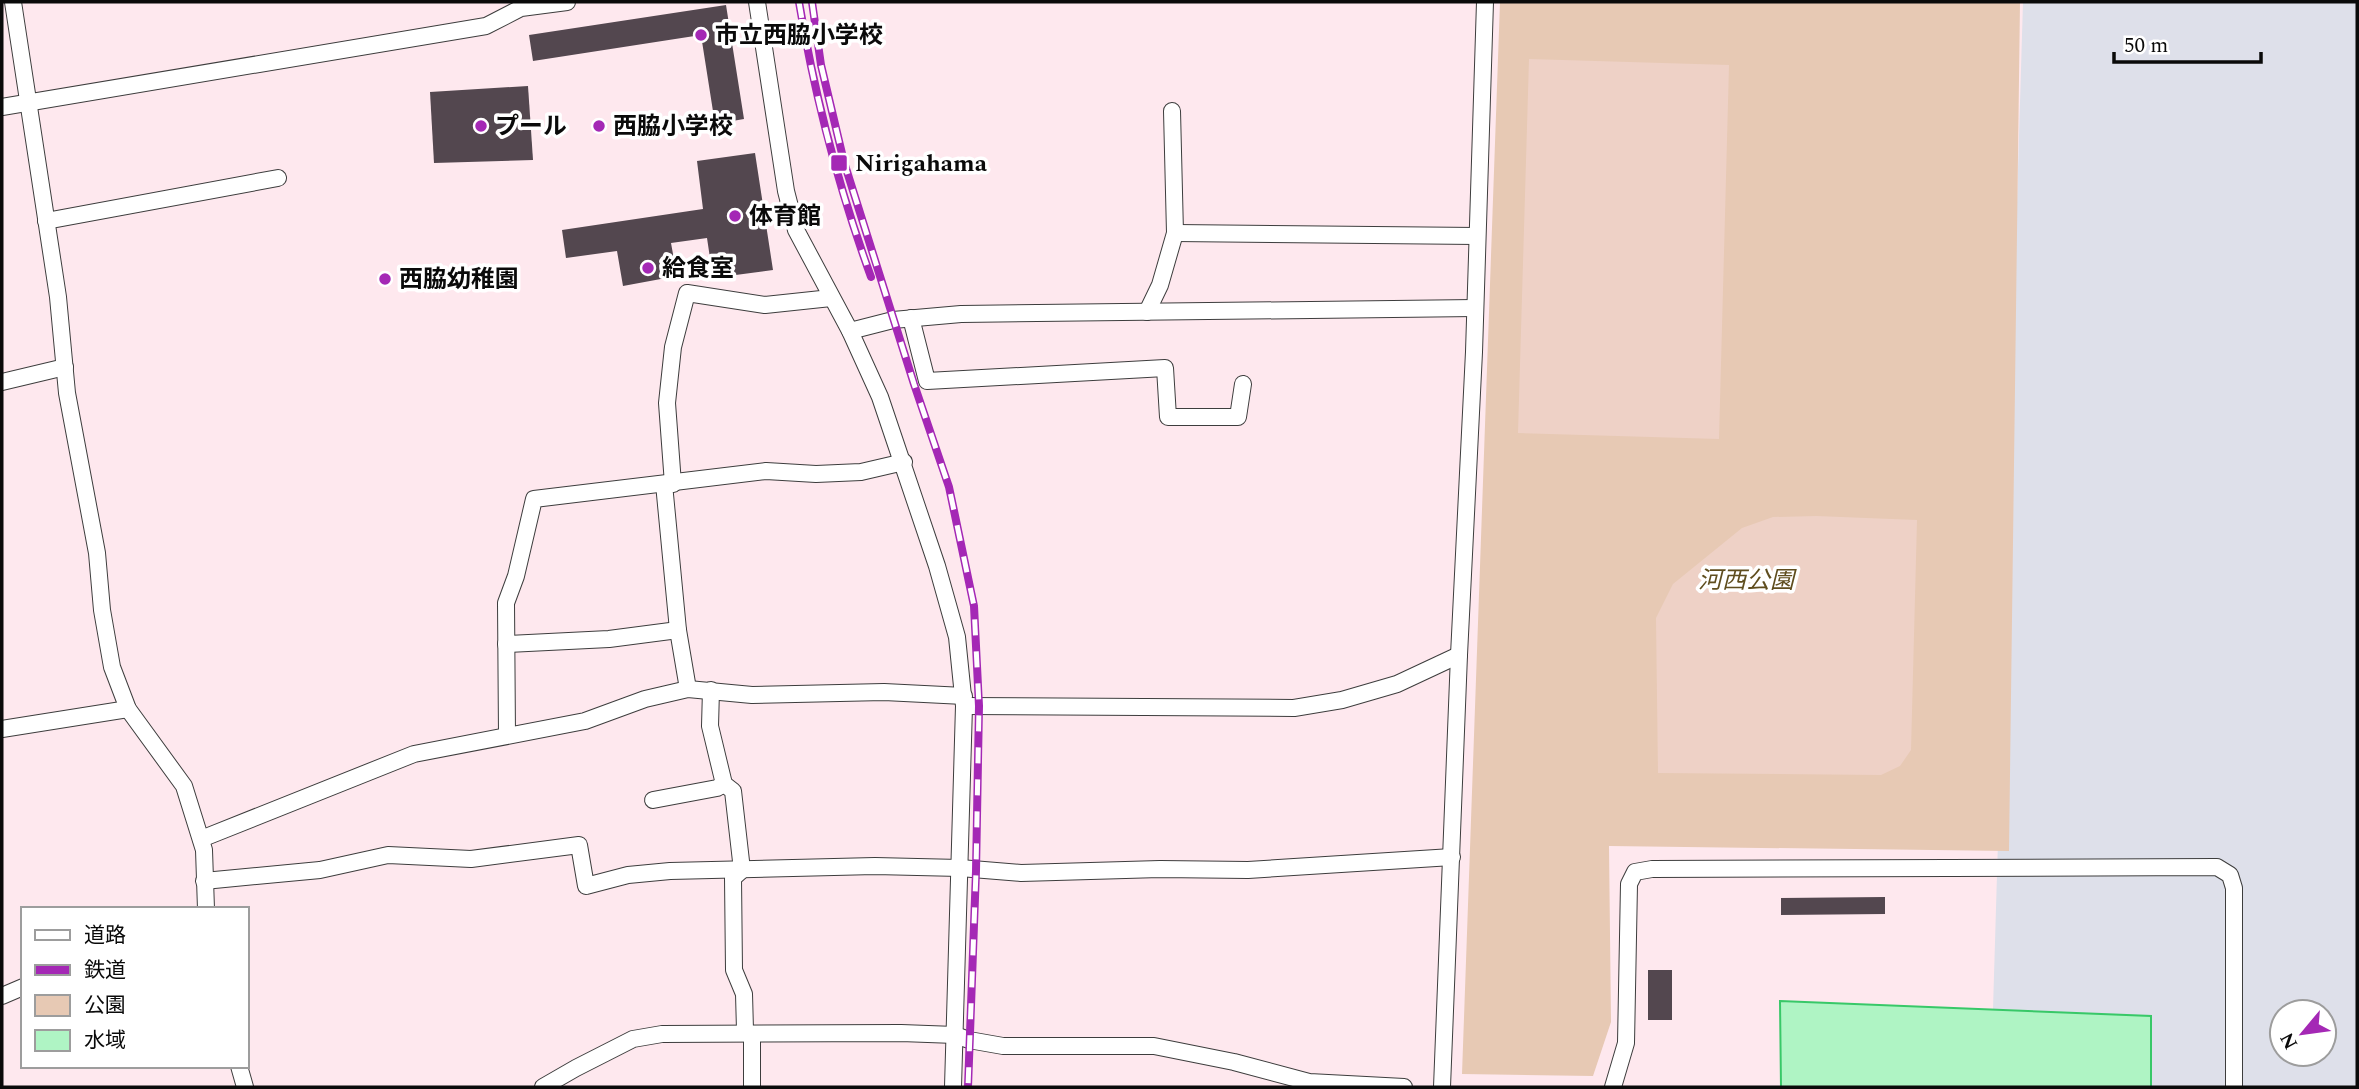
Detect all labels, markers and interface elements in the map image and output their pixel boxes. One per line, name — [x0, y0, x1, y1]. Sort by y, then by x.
place label: 市立西脇小学校 — [715, 18, 883, 54]
scale bar — [2114, 21, 2261, 65]
marker: 市立西脇小学校 — [693, 27, 709, 43]
text: 50 m — [2124, 30, 2168, 62]
place label: プール — [495, 109, 567, 145]
place label: 西脇小学校 — [613, 109, 733, 145]
marker: プール — [473, 118, 489, 134]
marker: 西脇小学校 — [591, 118, 607, 134]
place label: Nirigahama — [855, 146, 988, 182]
marker: Nirigahama — [829, 153, 849, 173]
place label: 体育館 — [749, 199, 821, 235]
marker: 体育館 — [727, 208, 743, 224]
place label: 給食室 — [662, 251, 734, 287]
marker: 給食室 — [640, 260, 656, 276]
place label: 西脇幼稚園 — [399, 262, 519, 298]
marker: 西脇幼稚園 — [377, 271, 393, 287]
park label: 河西公園 — [1698, 563, 1797, 599]
legend — [21, 907, 248, 1068]
text: 道路 — [84, 920, 126, 952]
text: 鉄道 — [84, 955, 126, 987]
text: 公園 — [84, 990, 126, 1022]
north arrow — [2268, 998, 2338, 1068]
text: 水域 — [84, 1025, 126, 1057]
text: N — [2273, 1027, 2306, 1054]

